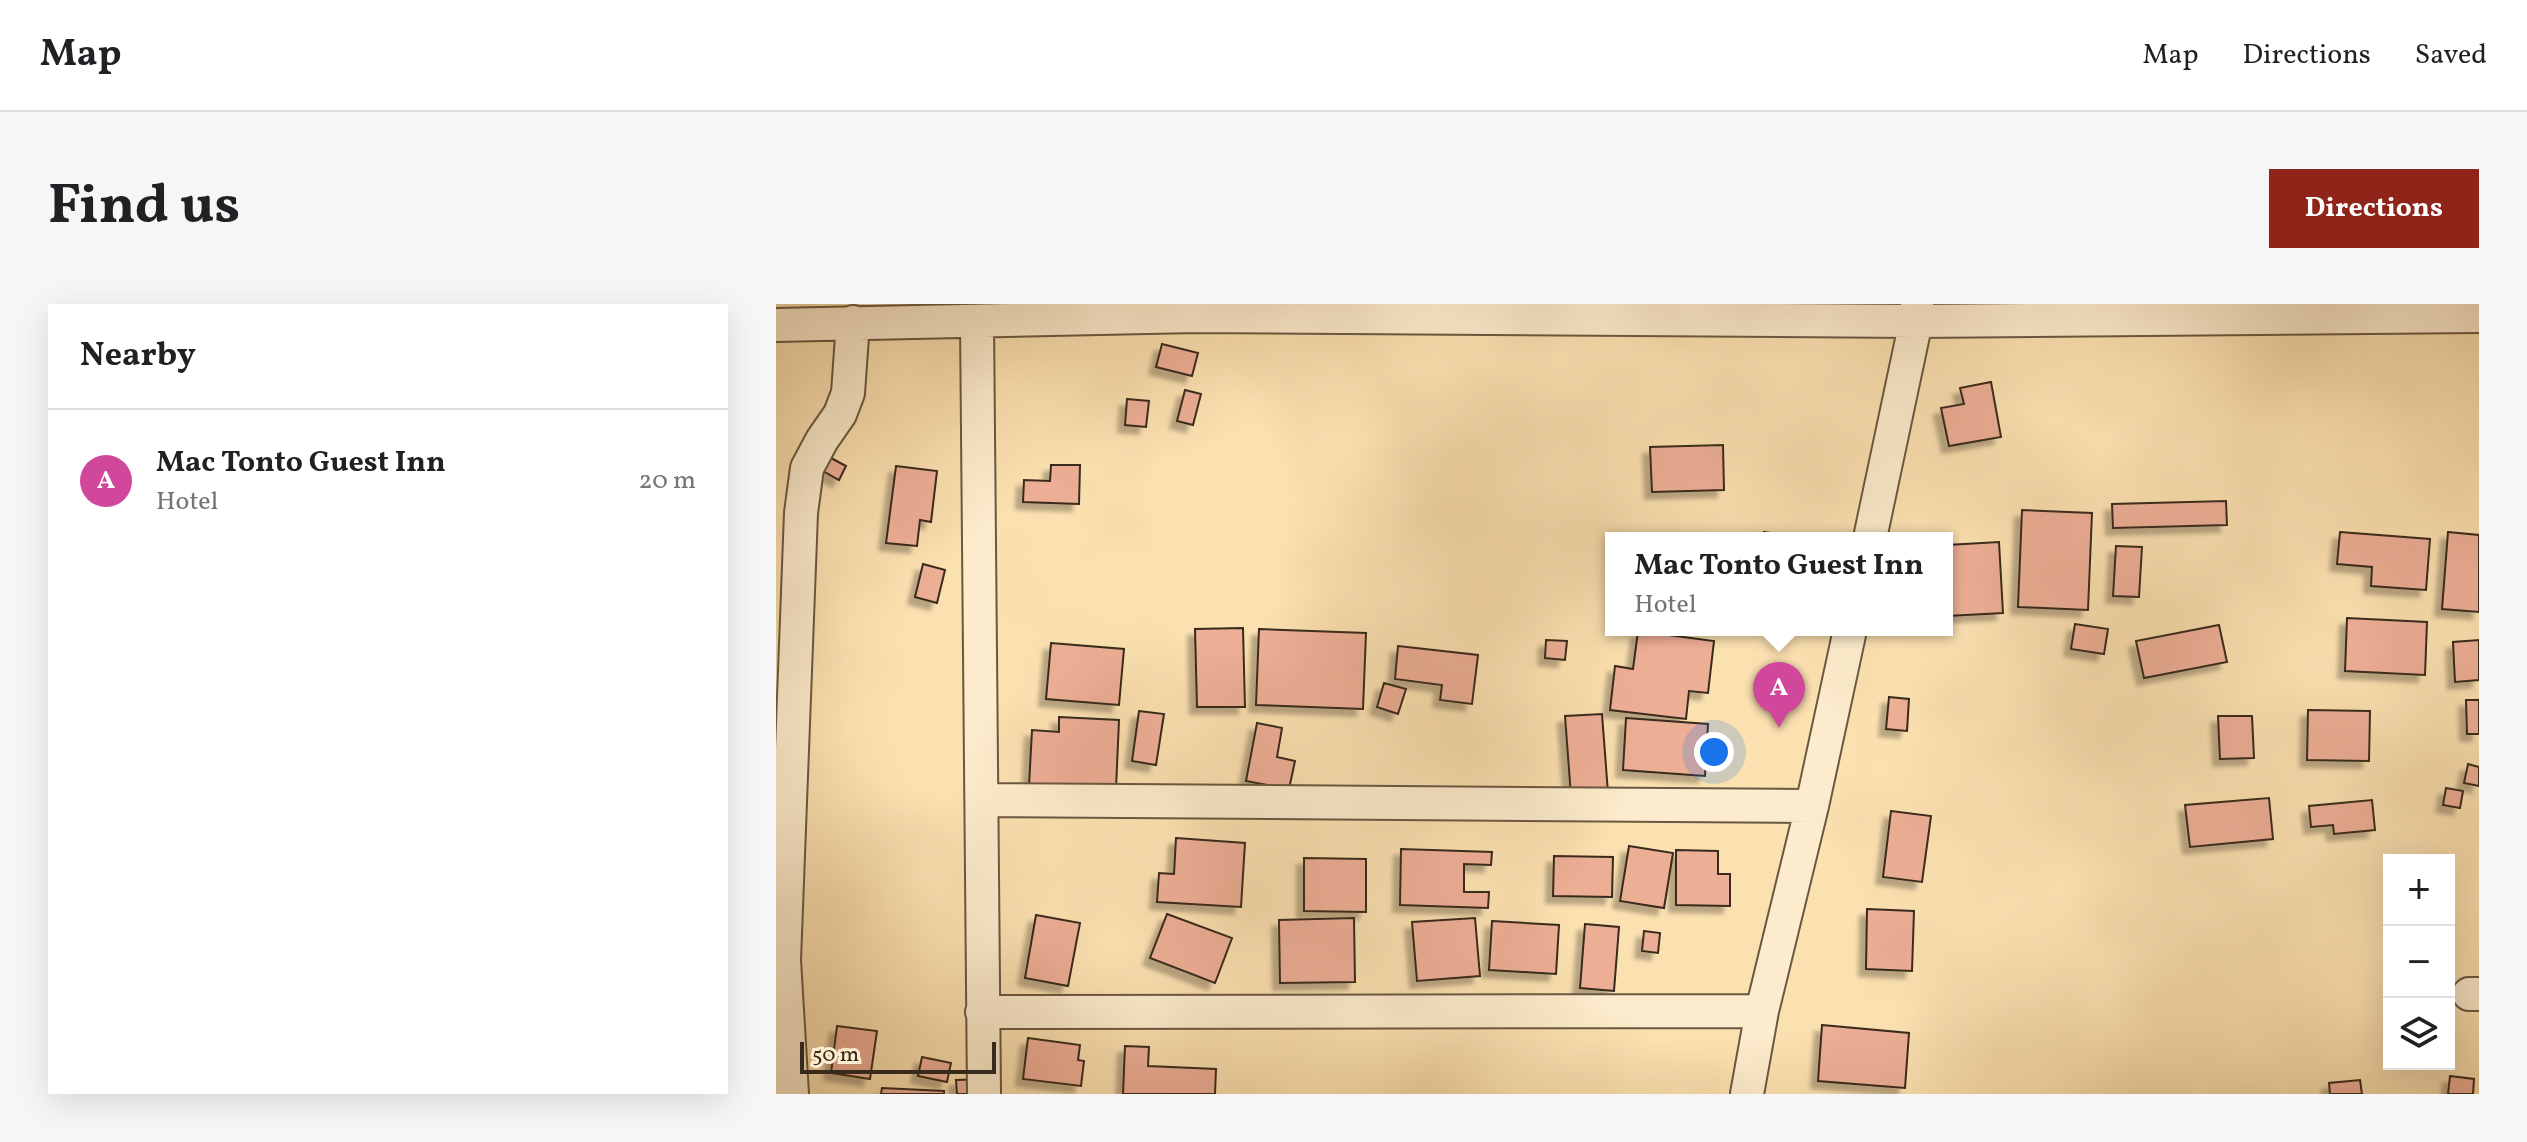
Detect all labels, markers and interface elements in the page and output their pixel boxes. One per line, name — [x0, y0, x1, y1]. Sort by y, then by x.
text: Map — [40, 29, 121, 82]
text: Map — [2143, 36, 2199, 75]
text: Directions — [2243, 36, 2371, 75]
text: Saved — [2415, 36, 2487, 75]
text: Find us — [48, 169, 240, 247]
button: Directions — [2269, 169, 2479, 248]
text: Nearby — [80, 333, 196, 380]
text: Mac Tonto Guest Inn — [156, 442, 446, 484]
text: A — [97, 463, 115, 499]
text: 20 m — [638, 463, 696, 499]
text: Hotel — [156, 484, 218, 520]
popup — [1605, 532, 1953, 636]
text: Mac Tonto Guest Inn — [1634, 545, 1924, 587]
text: Hotel — [1634, 587, 1697, 623]
pin: A — [1753, 662, 1805, 728]
your location — [1694, 732, 1734, 772]
map controls — [2383, 854, 2455, 1070]
button: + — [2383, 854, 2455, 926]
button: − — [2383, 926, 2455, 998]
button: layers — [2383, 998, 2455, 1070]
scale bar — [800, 1038, 996, 1074]
text: 50 m — [812, 1040, 859, 1071]

